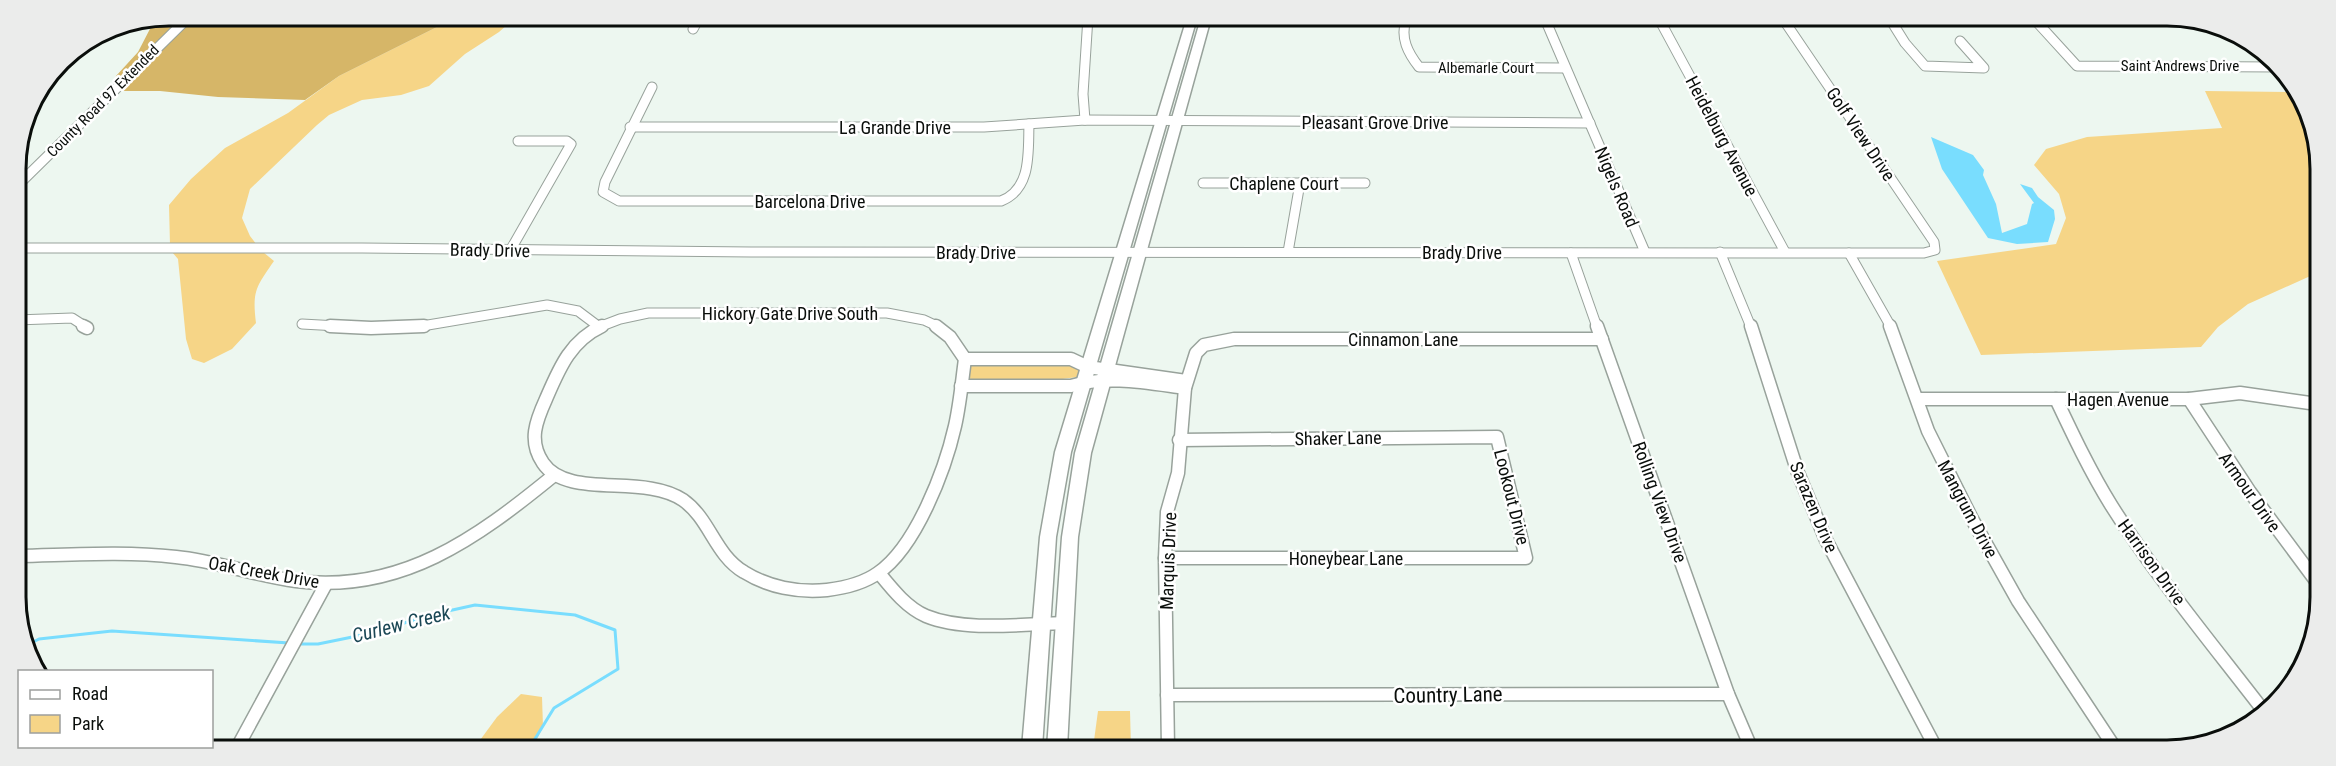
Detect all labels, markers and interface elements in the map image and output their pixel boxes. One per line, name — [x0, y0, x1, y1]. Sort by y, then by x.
street label: County Road 97 Extended — [43, 41, 163, 161]
street label: Saint Andrews Drive — [2121, 57, 2239, 75]
street label: Albemarle Court — [1438, 59, 1534, 77]
street label: Heidelburg Avenue — [1682, 72, 1762, 200]
street label: Golf View Drive — [1822, 83, 1900, 185]
street label: Pleasant Grove Drive — [1301, 112, 1449, 133]
street label: La Grande Drive — [839, 117, 951, 138]
street label: Nigels Road — [1591, 144, 1643, 230]
street label: Chaplene Court — [1229, 173, 1339, 194]
street label: Barcelona Drive — [754, 191, 866, 212]
street label: Brady Drive — [450, 239, 530, 261]
street label: Brady Drive — [936, 242, 1016, 263]
street label: Brady Drive — [1422, 242, 1502, 263]
street label: Hickory Gate Drive South — [702, 303, 878, 324]
street label: Cinnamon Lane — [1348, 329, 1458, 350]
street label: Hagen Avenue — [2067, 389, 2169, 410]
street label: Shaker Lane — [1294, 427, 1382, 449]
street label: Rolling View Drive — [1628, 439, 1692, 565]
street label: Lookout Drive — [1490, 447, 1534, 547]
street label: Armour Drive — [2215, 448, 2285, 536]
street label: Mangrum Drive — [1933, 457, 2003, 561]
street label: Sarazen Drive — [1785, 458, 1843, 556]
street label: Marquis Drive — [1156, 512, 1180, 610]
street label: Harrison Drive — [2114, 515, 2190, 609]
street label: Honeybear Lane — [1289, 548, 1403, 569]
street label: Oak Creek Drive — [207, 552, 321, 592]
water label: Curlew Creek — [349, 600, 454, 648]
legend — [18, 670, 213, 748]
street label: Country Lane — [1393, 682, 1503, 708]
text: Road — [72, 683, 108, 704]
text: Park — [72, 713, 104, 734]

